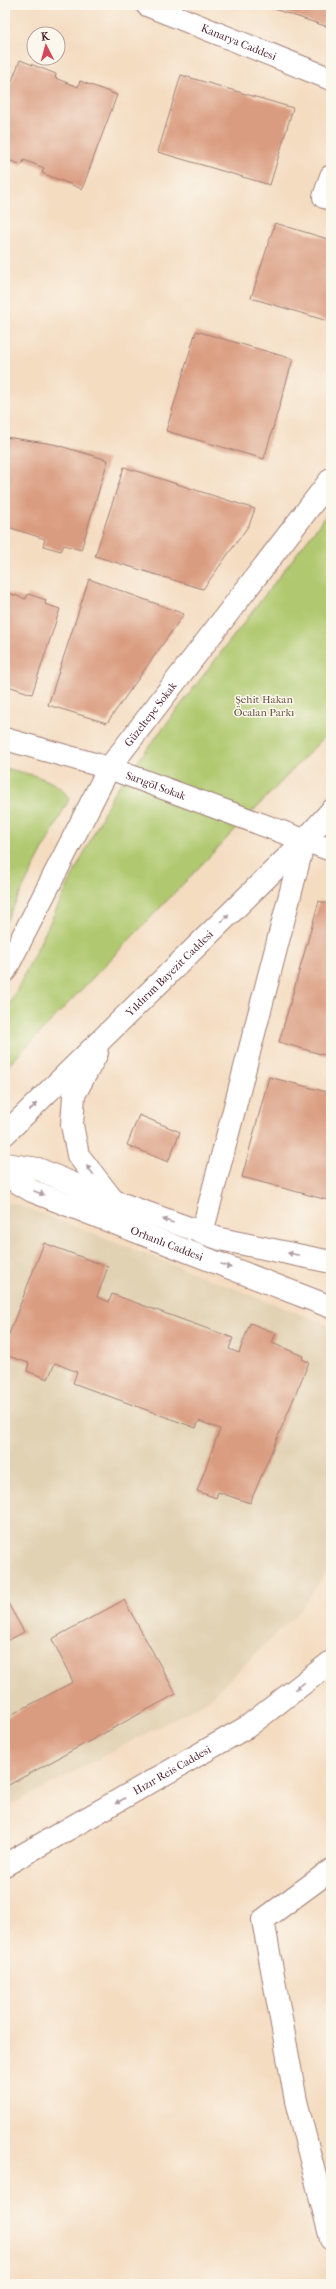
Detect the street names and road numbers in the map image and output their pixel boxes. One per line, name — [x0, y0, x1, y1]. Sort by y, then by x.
street label: Kanarya Caddesi — [199, 21, 279, 63]
street label: Güzeltepe Sokak — [121, 679, 180, 749]
street label: Sarıgöl Sokak — [124, 768, 188, 802]
street label: Yıldırım Bayezit Caddesi — [122, 927, 216, 1019]
street label: Orhanlı Caddesi — [129, 1223, 206, 1264]
street label: Hızır Reis Caddesi — [131, 1742, 214, 1797]

